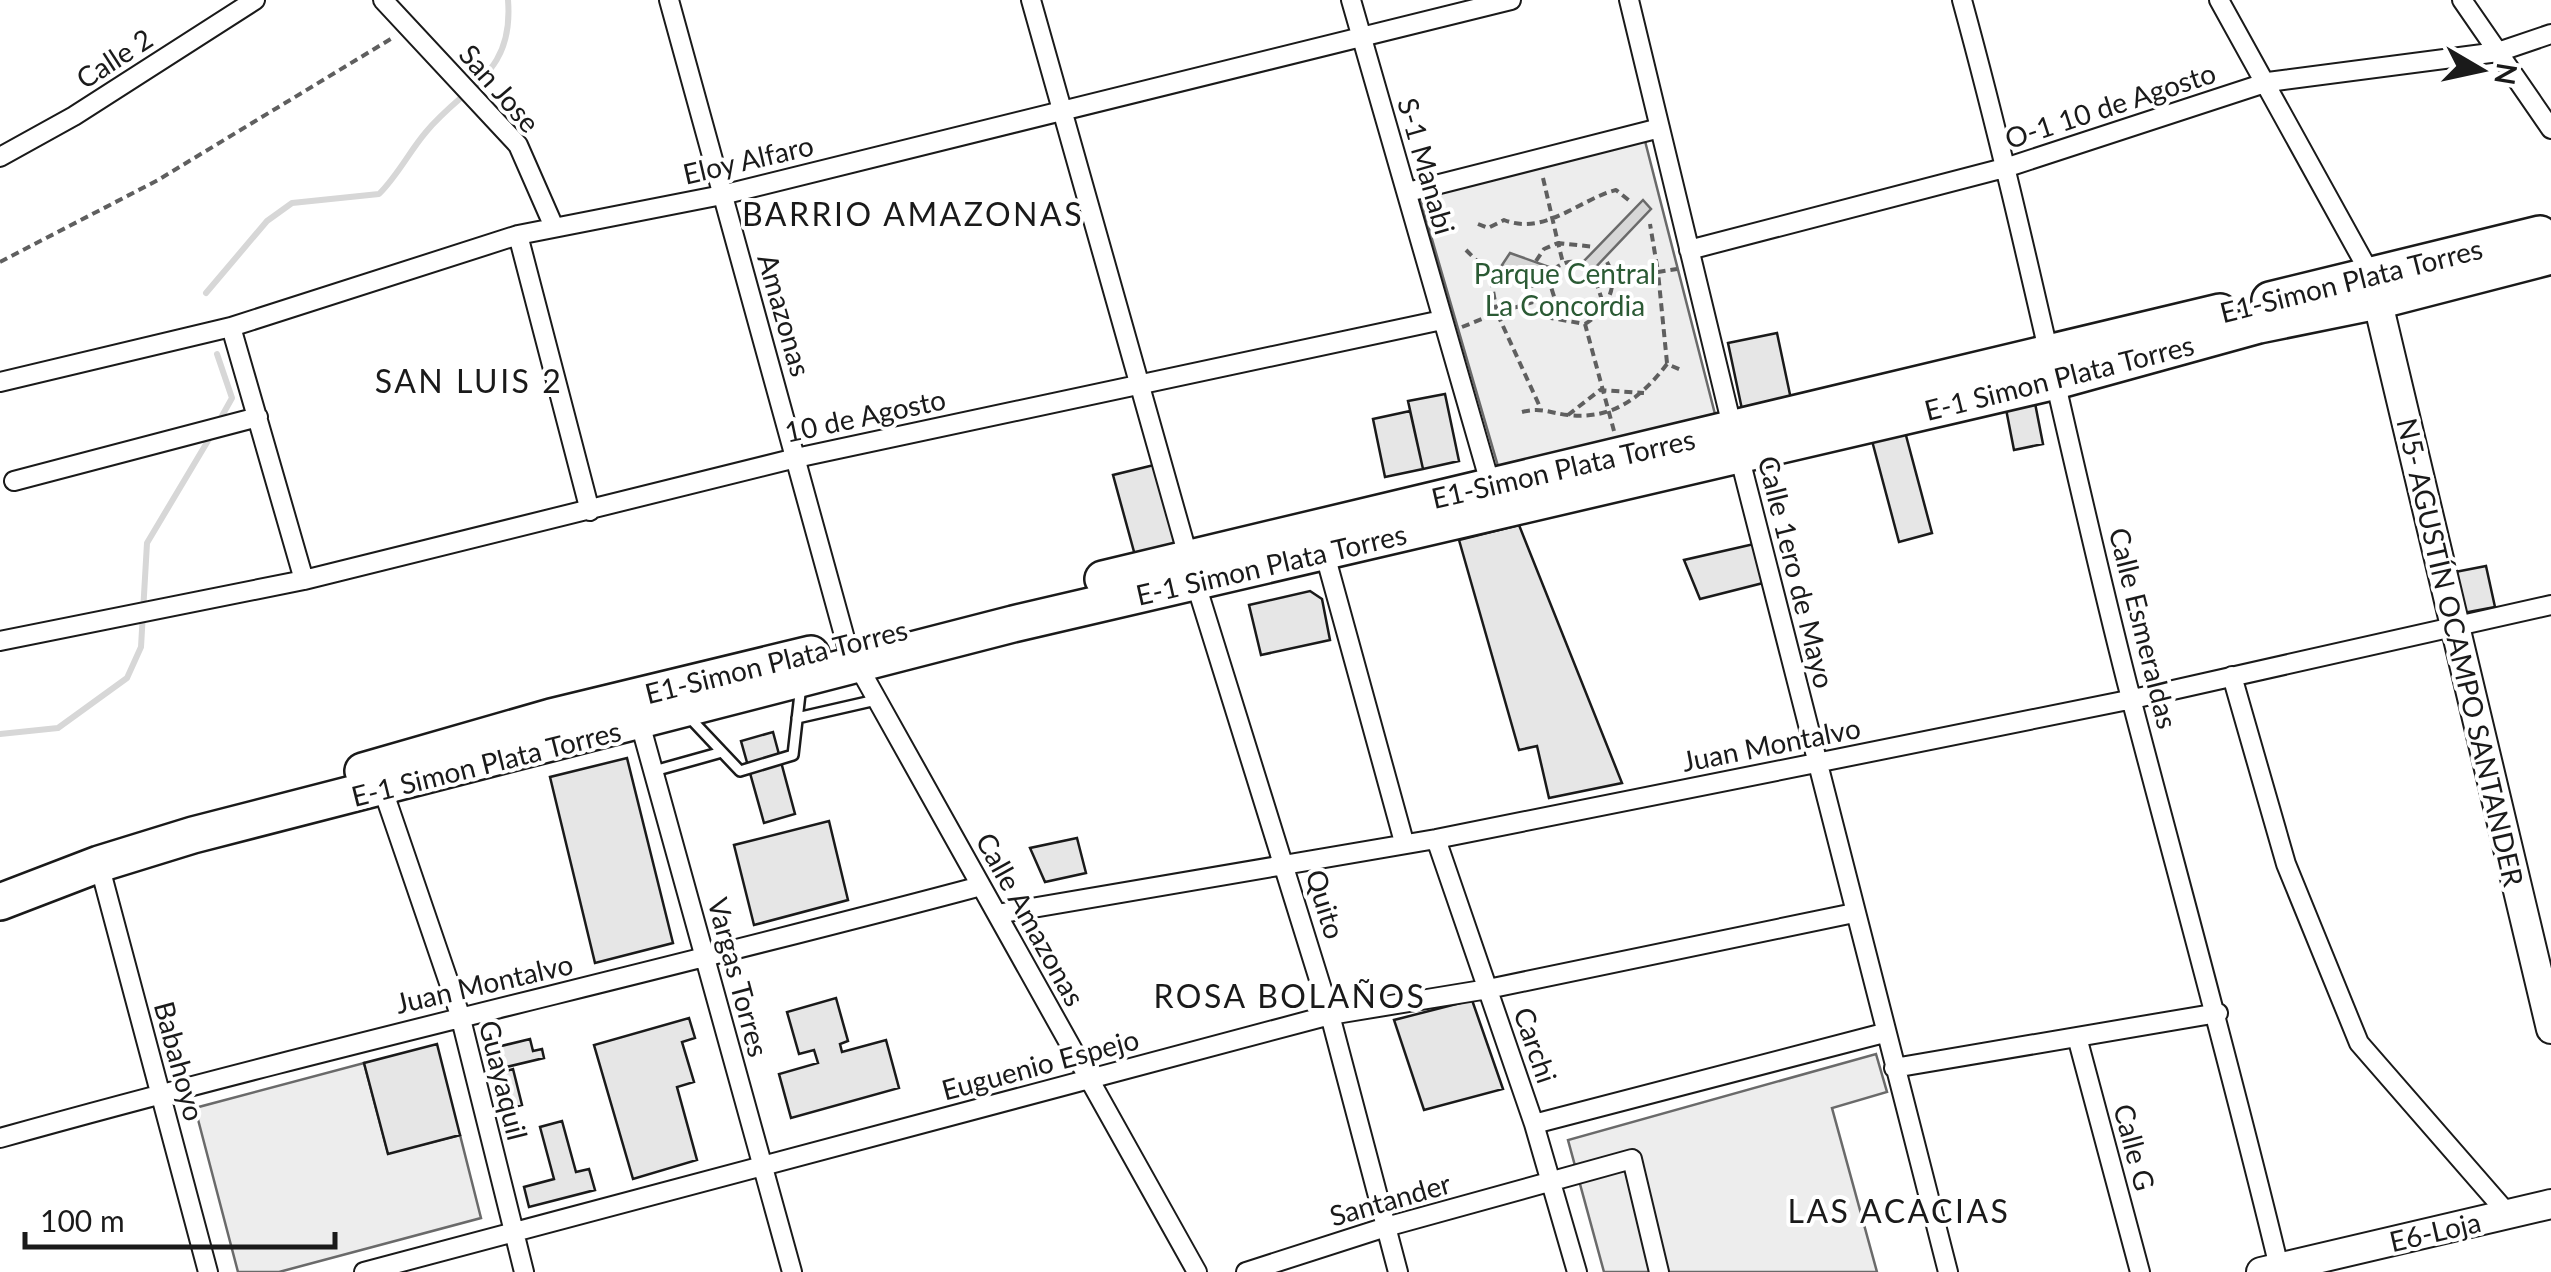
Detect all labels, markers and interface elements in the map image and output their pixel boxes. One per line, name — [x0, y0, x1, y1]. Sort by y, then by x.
north arrow — [2431, 20, 2531, 120]
street label: Calle 2 — [70, 21, 158, 95]
street label: San Jose — [453, 37, 547, 139]
street label: O-1 10 de Agosto — [2000, 55, 2220, 155]
text: N — [2488, 61, 2525, 87]
street label: S-1 Manabi — [1391, 94, 1463, 238]
street label: Eloy Alfaro — [680, 128, 816, 190]
district label: BARRIO AMAZONAS — [742, 194, 1084, 233]
street label: E1-Simon Plata Torres — [2216, 231, 2486, 329]
street label: Amazonas — [751, 250, 819, 380]
park label: Parque Central La Concordia — [1474, 256, 1656, 322]
street label: E-1 Simon Plata Torres — [1921, 327, 2197, 427]
district label: SAN LUIS 2 — [375, 361, 563, 400]
street label: 10 de Agosto — [782, 381, 948, 449]
street label: N5- AGUSTÍN OCAMPO SANTANDER — [2391, 415, 2532, 890]
street label: E1-Simon Plata Torres — [1428, 421, 1698, 515]
street label: Calle 1ero de Mayo — [1752, 452, 1842, 692]
street label: E-1 Simon Plata Torres — [1132, 516, 1410, 612]
street label: Calle Esmeraldas — [2103, 524, 2185, 732]
street label: E1-Simon Plata Torres — [641, 612, 911, 710]
street label: Juan Montalvo — [1679, 710, 1863, 778]
street label: E-1 Simon Plata Torres — [348, 713, 624, 813]
street label: Calle Amazonas — [969, 827, 1093, 1011]
street label: Quito — [1299, 865, 1353, 943]
street label: Vargas Torres — [701, 894, 777, 1060]
street label: Juan Montalvo — [392, 946, 576, 1020]
district label: ROSA BOLAÑOS — [1154, 976, 1426, 1015]
street label: Babahoyo — [148, 997, 212, 1125]
street label: Carchi — [1507, 1003, 1565, 1087]
street label: Guayaquil — [473, 1017, 535, 1143]
street label: Euguenio Espejo — [938, 1021, 1142, 1107]
street label: Calle G — [2107, 1100, 2163, 1194]
street label: Santander — [1325, 1165, 1455, 1233]
scale bar — [25, 1187, 335, 1249]
district label: LAS ACACIAS — [1788, 1191, 2010, 1230]
text: 100 m — [40, 1202, 125, 1238]
street label: E6-Loja — [2386, 1204, 2484, 1258]

